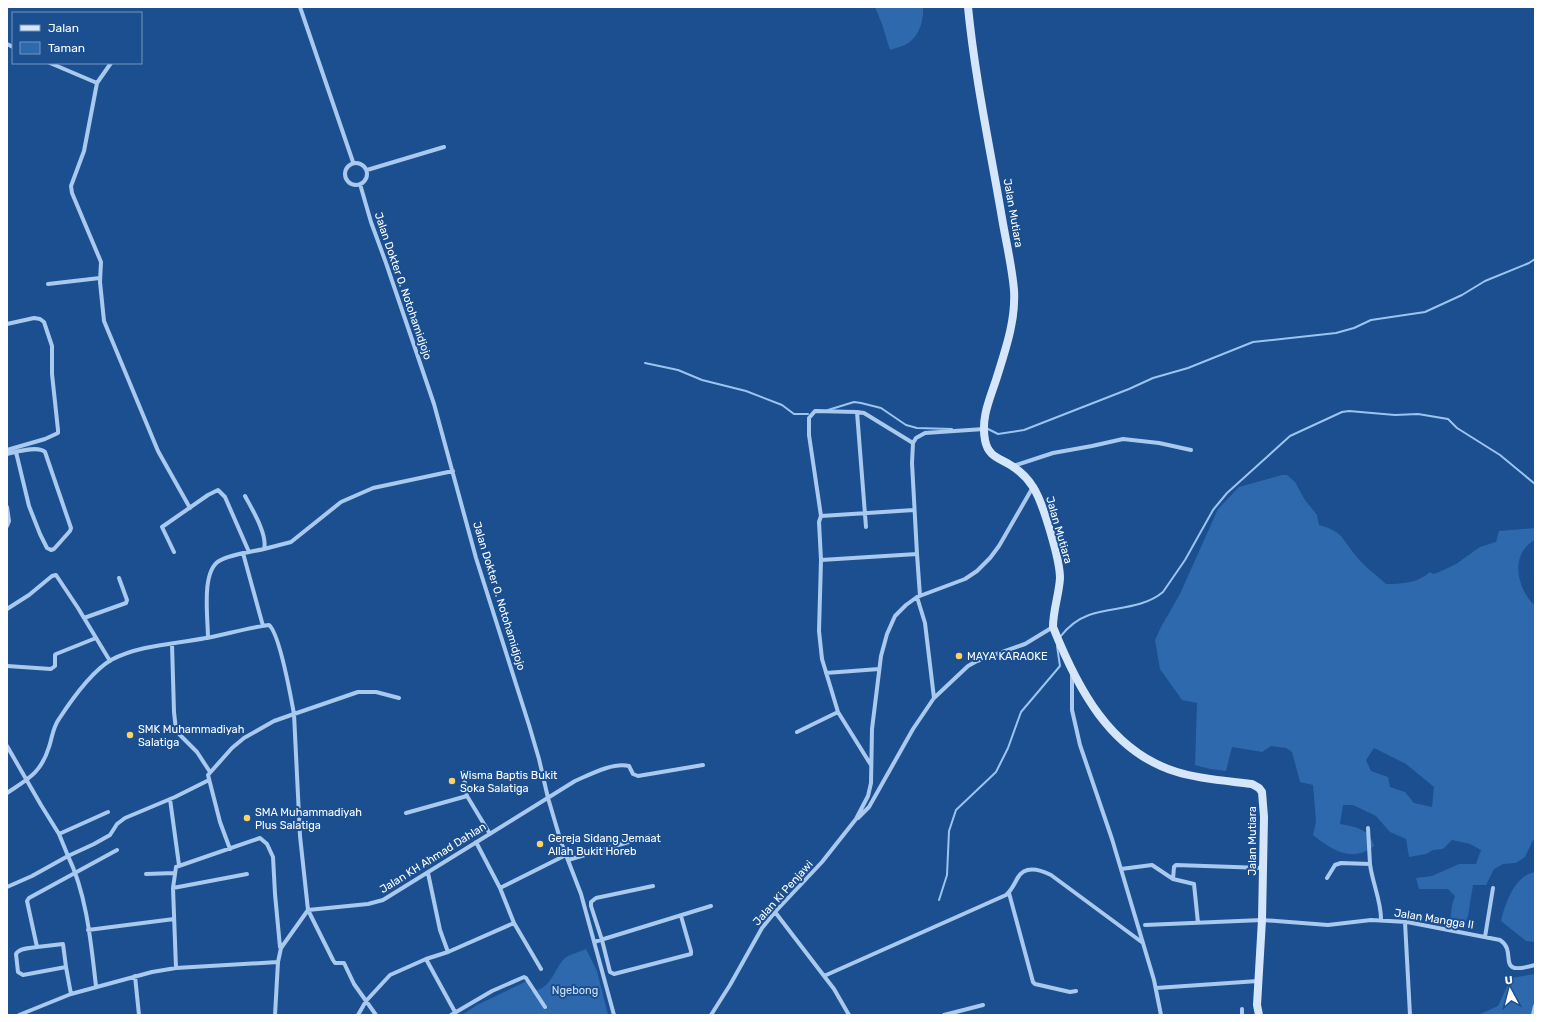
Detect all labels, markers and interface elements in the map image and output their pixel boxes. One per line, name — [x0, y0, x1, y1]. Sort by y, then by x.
legend — [12, 12, 142, 64]
text: Jalan — [48, 21, 79, 35]
text: Taman — [48, 41, 85, 55]
street label: Jalan Mutiara — [1001, 178, 1025, 248]
street label: Jalan Dokter O. Notohamidjojo — [372, 211, 434, 361]
street label: Jalan Mutiara — [1043, 495, 1075, 565]
street label: Jalan Dokter O. Notohamidjojo — [470, 520, 528, 672]
place label: MAYA KARAOKE — [967, 650, 1048, 663]
marker: MAYA KARAOKE — [954, 651, 964, 661]
place label: SMK Muhammadiyah Salatiga — [138, 723, 244, 749]
marker: SMK Muhammadiyah Salatiga — [125, 730, 135, 740]
place label: Wisma Baptis Bukit Soka Salatiga — [460, 769, 558, 795]
marker: Wisma Baptis Bukit Soka Salatiga — [447, 776, 457, 786]
place label: SMA Muhammadiyah Plus Salatiga — [255, 806, 362, 832]
street label: Jalan Mutiara — [1246, 806, 1259, 876]
marker: SMA Muhammadiyah Plus Salatiga — [242, 813, 252, 823]
street label: Jalan KH Ahmad Dahlan — [377, 820, 489, 896]
place label: Gereja Sidang Jemaat Allah Bukit Horeb — [548, 832, 661, 858]
marker: Gereja Sidang Jemaat Allah Bukit Horeb — [535, 839, 545, 849]
street label: Jalan Ki Penjawi — [750, 858, 816, 928]
street label: Jalan Mangga II — [1393, 906, 1475, 932]
north arrow — [1490, 970, 1530, 1010]
text: U — [1504, 974, 1514, 988]
park label: Ngebong — [552, 984, 598, 997]

